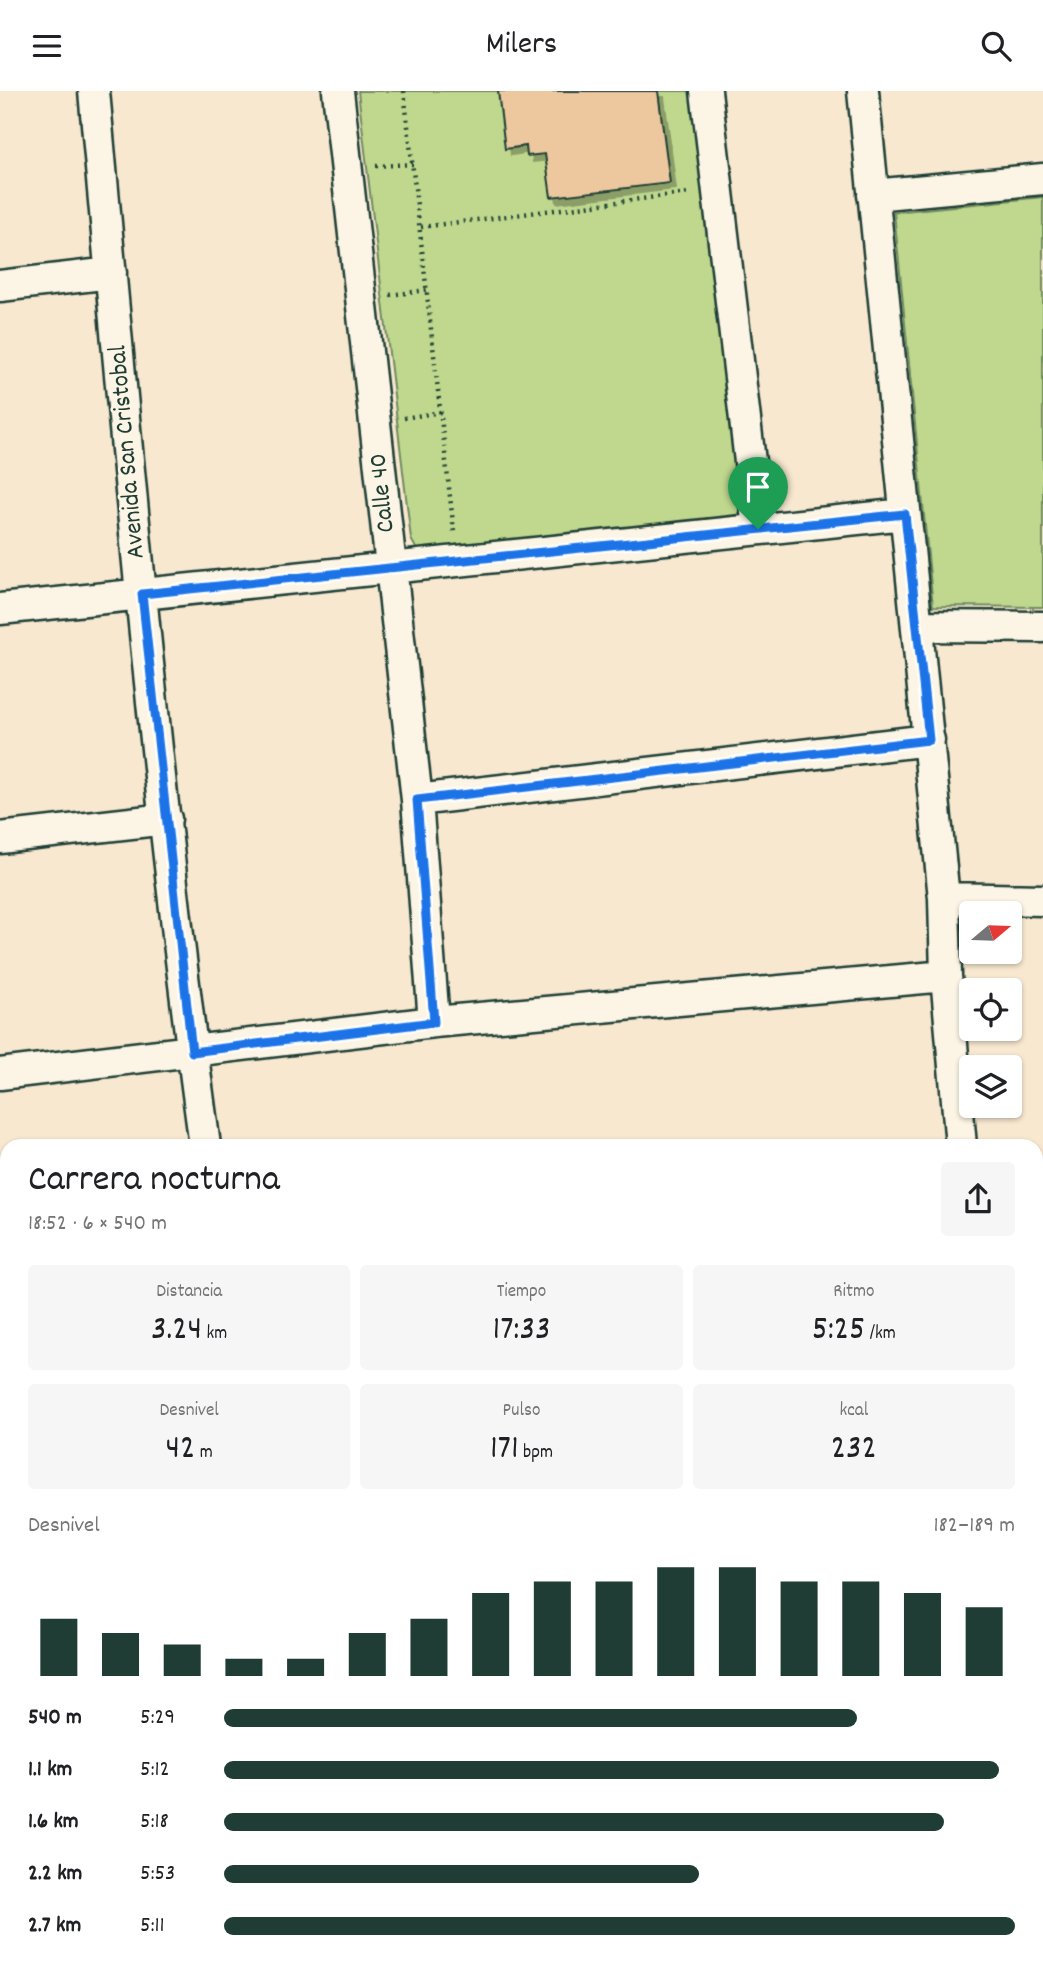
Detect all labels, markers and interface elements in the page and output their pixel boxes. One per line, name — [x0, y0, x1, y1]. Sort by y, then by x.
text: Milers — [486, 23, 557, 69]
icon: menu — [28, 27, 66, 65]
icon: search — [977, 27, 1015, 65]
street label: Avenida San Cristobal — [100, 344, 156, 560]
street label: Calle 40 — [360, 451, 406, 535]
pin — [728, 457, 788, 529]
icon: arrive — [739, 468, 777, 506]
north arrow — [959, 901, 1022, 964]
map controls — [959, 901, 1022, 1118]
button: locate — [959, 978, 1022, 1041]
button: layers — [959, 1055, 1022, 1118]
text: Carrera nocturna — [28, 1154, 280, 1209]
button: share — [941, 1162, 1015, 1236]
text: 18:52 · 6 × 540 m — [28, 1208, 167, 1241]
text: Distancia — [156, 1279, 222, 1306]
text: Tiempo — [497, 1279, 546, 1306]
text: Ritmo — [833, 1279, 874, 1306]
text: 3.24 — [151, 1306, 202, 1356]
text: 17:33 — [493, 1306, 550, 1356]
text: 5:25 — [812, 1306, 865, 1356]
text: km — [202, 1321, 227, 1348]
text: /km — [865, 1321, 896, 1348]
text: Desnivel — [160, 1398, 219, 1425]
text: Pulso — [503, 1398, 540, 1425]
text: kcal — [839, 1398, 868, 1425]
text: 42 — [166, 1425, 195, 1475]
text: 171 — [490, 1425, 519, 1475]
text: 232 — [831, 1425, 877, 1475]
text: m — [195, 1440, 213, 1467]
text: bpm — [519, 1440, 553, 1467]
text: Desnivel — [28, 1510, 100, 1543]
text: 182–189 m — [933, 1510, 1015, 1543]
text: 540 m — [28, 1702, 82, 1735]
text: 5:29 — [140, 1702, 175, 1735]
text: 1.1 km — [28, 1754, 72, 1787]
text: 5:12 — [140, 1754, 170, 1787]
text: 1.6 km — [28, 1806, 79, 1839]
text: 5:18 — [140, 1806, 169, 1839]
text: 2.2 km — [28, 1858, 82, 1891]
text: 5:53 — [140, 1858, 175, 1891]
text: 2.7 km — [28, 1910, 81, 1943]
text: 5:11 — [140, 1910, 165, 1943]

